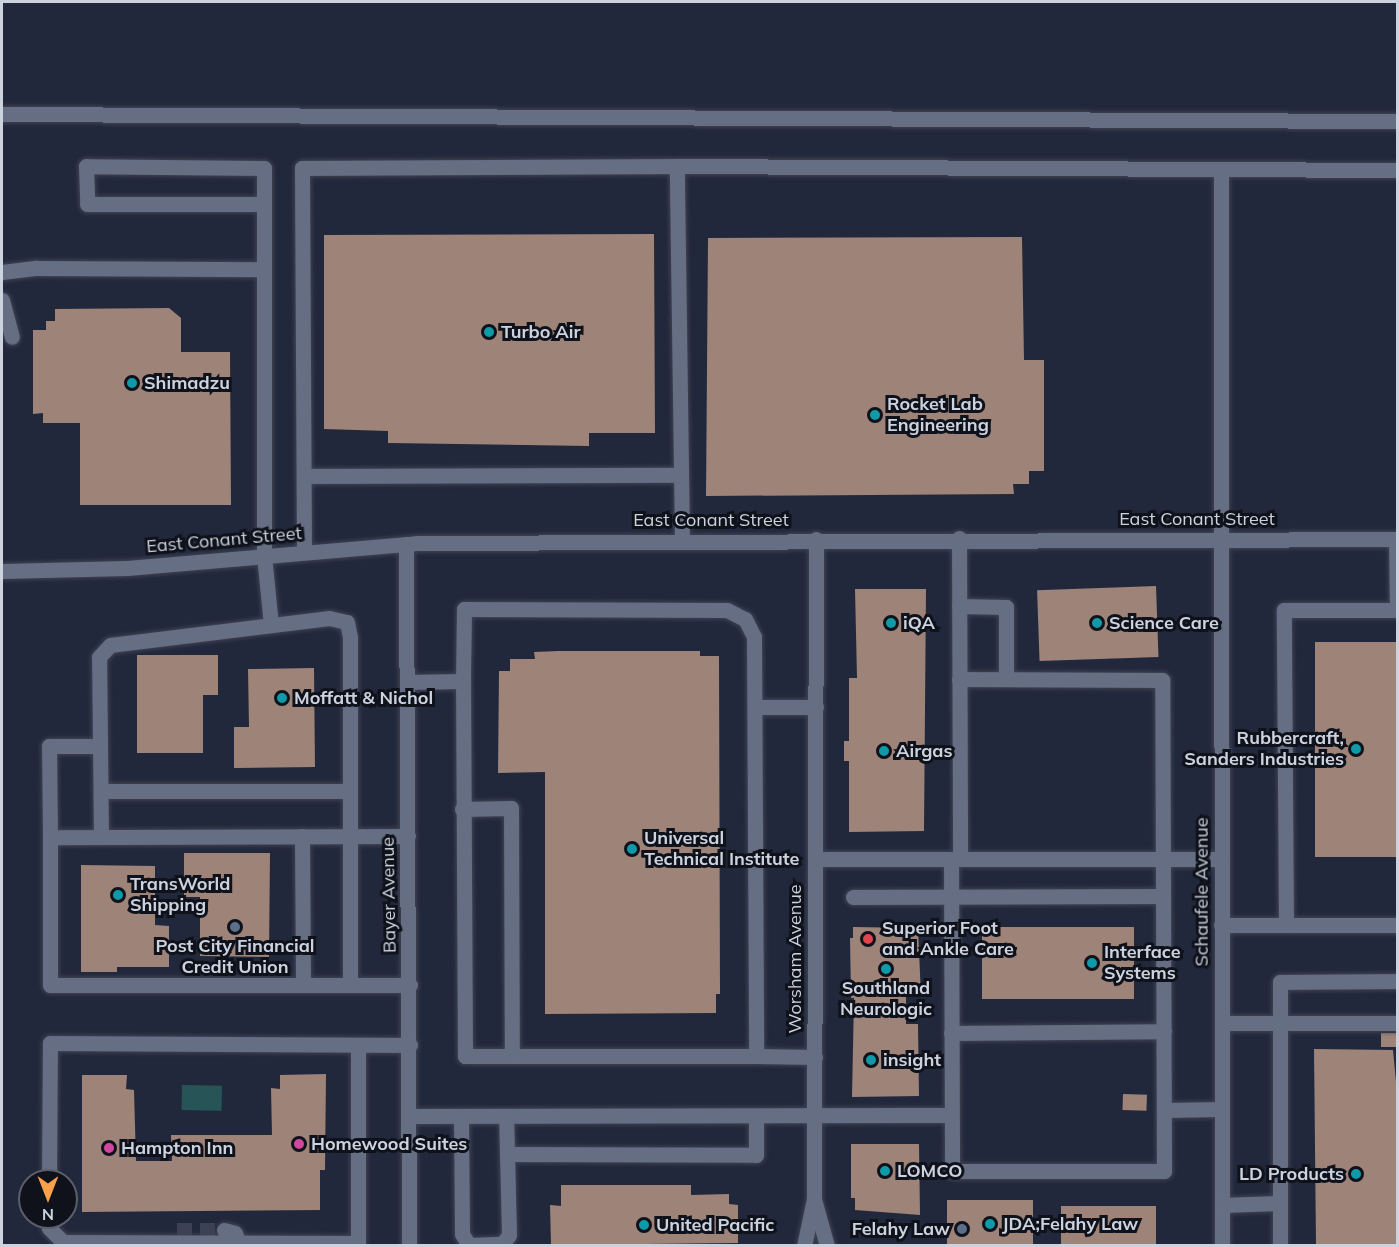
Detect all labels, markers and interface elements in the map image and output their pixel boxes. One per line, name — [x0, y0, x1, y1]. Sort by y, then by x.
place label: Turbo Air — [501, 321, 581, 343]
marker: Turbo Air — [482, 325, 496, 339]
place label: Shimadzu — [144, 372, 230, 394]
marker: Shimadzu — [125, 376, 139, 390]
place label: Rocket Lab Engineering — [887, 394, 989, 436]
marker: Rocket Lab Engineering — [868, 408, 882, 422]
street label: East Conant Street — [1119, 508, 1275, 530]
street label: East Conant Street — [633, 509, 789, 531]
street label: East Conant Street — [145, 522, 303, 558]
place label: iQA — [903, 612, 935, 634]
place label: Science Care — [1109, 612, 1219, 634]
marker: iQA — [884, 616, 898, 630]
marker: Science Care — [1090, 616, 1104, 630]
place label: Moffatt & Nichol — [294, 687, 433, 709]
marker: Moffatt & Nichol — [275, 691, 289, 705]
place label: Rubbercraft, Sanders Industries — [1184, 728, 1344, 771]
place label: Airgas — [896, 740, 953, 762]
marker: Rubbercraft, Sanders Industries — [1349, 742, 1363, 756]
marker: Airgas — [877, 744, 891, 758]
street label: Schaufele Avenue — [1191, 818, 1213, 966]
place label: Universal Technical Institute — [644, 828, 799, 870]
street label: Bayer Avenue — [377, 837, 401, 953]
marker: Universal Technical Institute — [625, 842, 639, 856]
place label: TransWorld Shipping — [130, 874, 230, 916]
street label: Worsham Avenue — [784, 884, 806, 1034]
marker: TransWorld Shipping — [111, 888, 125, 902]
place label: Superior Foot and Ankle Care — [882, 918, 1014, 960]
marker: Post City Financial Credit Union — [228, 920, 242, 934]
marker: Superior Foot and Ankle Care — [859, 930, 877, 948]
place label: Post City Financial Credit Union — [155, 936, 315, 978]
place label: Interface Systems — [1104, 942, 1181, 984]
marker: Interface Systems — [1085, 956, 1099, 970]
marker: Southland Neurologic — [879, 962, 893, 976]
place label: Southland Neurologic — [840, 978, 932, 1020]
place label: insight — [883, 1049, 941, 1071]
marker: insight — [864, 1053, 878, 1067]
place label: Homewood Suites — [311, 1133, 467, 1155]
place label: Hampton Inn — [121, 1137, 233, 1159]
marker: Homewood Suites — [292, 1137, 306, 1151]
marker: Hampton Inn — [102, 1141, 116, 1155]
place label: LOMCO — [897, 1160, 962, 1182]
place label: LD Products — [1239, 1163, 1344, 1185]
marker: LOMCO — [878, 1164, 892, 1178]
marker: LD Products — [1349, 1167, 1363, 1181]
north arrow — [18, 1169, 78, 1229]
text: N — [42, 1205, 54, 1225]
place label: JDA;Felahy Law — [1002, 1213, 1138, 1235]
place label: United Pacific — [656, 1214, 774, 1236]
marker: JDA;Felahy Law — [983, 1217, 997, 1231]
marker: United Pacific — [637, 1218, 651, 1232]
place label: Felahy Law — [852, 1218, 950, 1240]
marker: Felahy Law — [955, 1222, 969, 1236]

